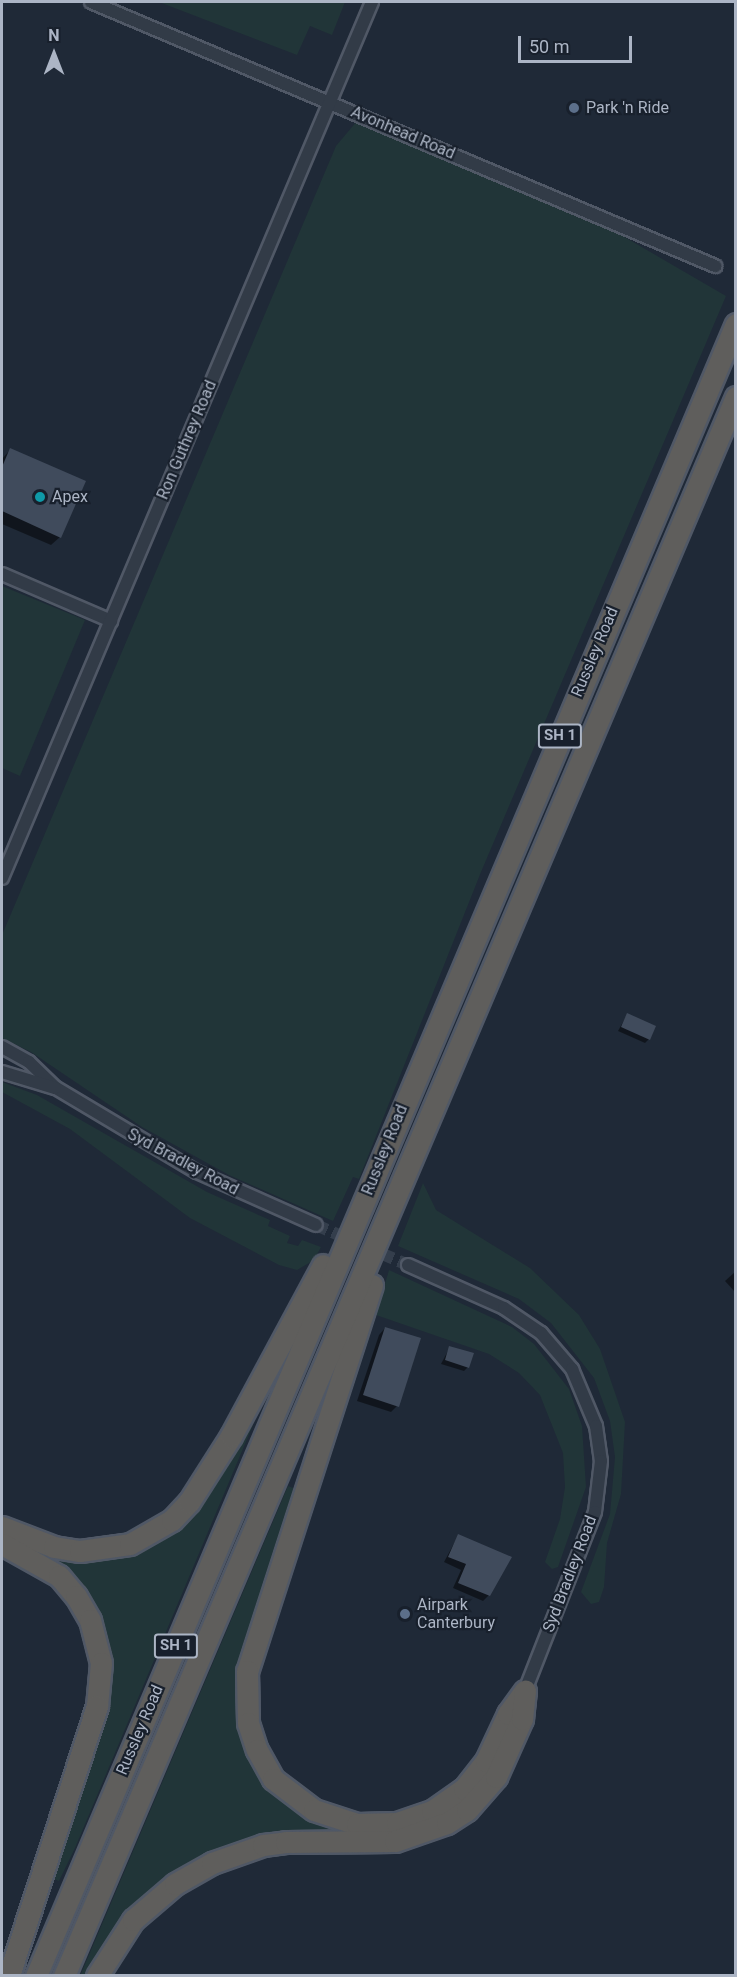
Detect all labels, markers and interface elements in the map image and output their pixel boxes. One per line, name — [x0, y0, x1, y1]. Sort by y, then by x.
north arrow — [24, 24, 84, 84]
scale bar — [521, 24, 635, 62]
text: N — [48, 26, 60, 45]
text: 50 m — [529, 36, 569, 57]
place label: Park 'n Ride — [586, 98, 669, 118]
marker: Park 'n Ride — [567, 101, 581, 115]
street label: Avonhead Road — [348, 102, 458, 164]
street label: Ron Guthrey Road — [153, 378, 221, 502]
place label: Apex — [52, 487, 88, 507]
marker: Apex — [33, 490, 47, 504]
street label: Russley Road — [567, 604, 623, 700]
road number: SH 1 — [538, 724, 582, 748]
street label: Russley Road — [358, 1102, 412, 1198]
street label: Syd Bradley Road — [124, 1125, 242, 1199]
street label: Syd Bradley Road — [539, 1513, 601, 1635]
place label: Airpark Canterbury — [417, 1595, 495, 1633]
marker: Airpark Canterbury — [398, 1607, 412, 1621]
road number: SH 1 — [154, 1634, 198, 1658]
street label: Russley Road — [112, 1682, 168, 1778]

